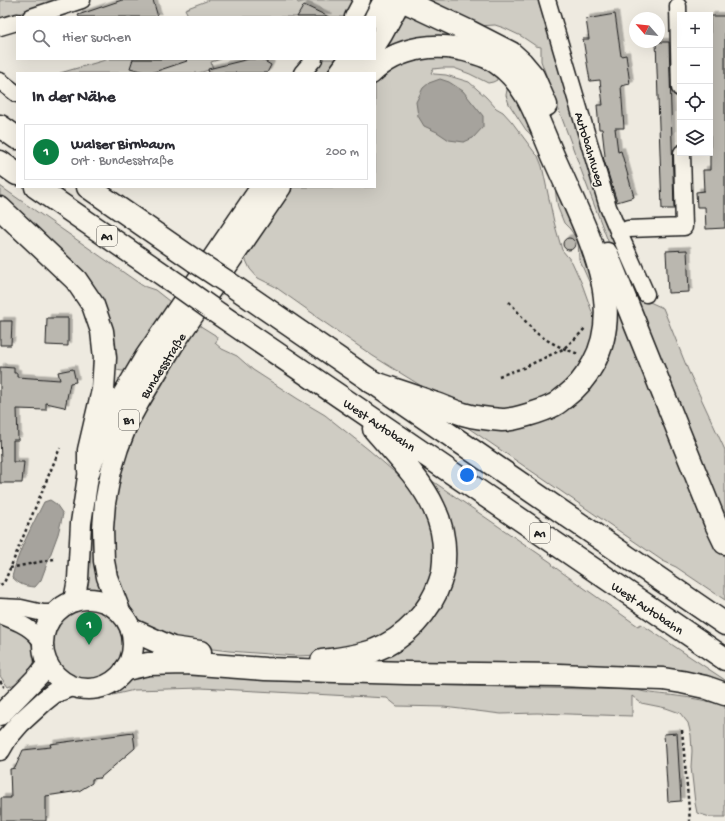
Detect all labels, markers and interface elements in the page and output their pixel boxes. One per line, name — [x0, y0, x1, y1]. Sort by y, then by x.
north arrow — [629, 12, 665, 48]
map controls — [677, 12, 713, 156]
button: + — [677, 12, 713, 48]
search box — [16, 16, 376, 60]
icon: search — [30, 27, 52, 49]
text: Hier suchen — [62, 29, 131, 47]
button: − — [677, 48, 713, 84]
button: locate — [677, 84, 713, 120]
text: In der Nähe — [32, 88, 115, 108]
street label: Autobahnweg — [570, 111, 607, 189]
button: layers — [677, 120, 713, 156]
text: Walser Birnbaum — [71, 136, 175, 154]
text: 1 — [43, 145, 49, 160]
text: 200 m — [326, 145, 359, 160]
text: Ort · Bundesstraße — [71, 154, 174, 169]
road number: A1 — [97, 226, 117, 246]
street label: Bundesstraße — [137, 330, 190, 403]
street label: West Autobahn — [340, 396, 418, 456]
road number: B1 — [119, 410, 139, 430]
your location — [457, 465, 477, 485]
road number: A1 — [530, 523, 550, 543]
street label: West Autobahn — [608, 579, 686, 639]
pin: 1 — [76, 612, 102, 645]

